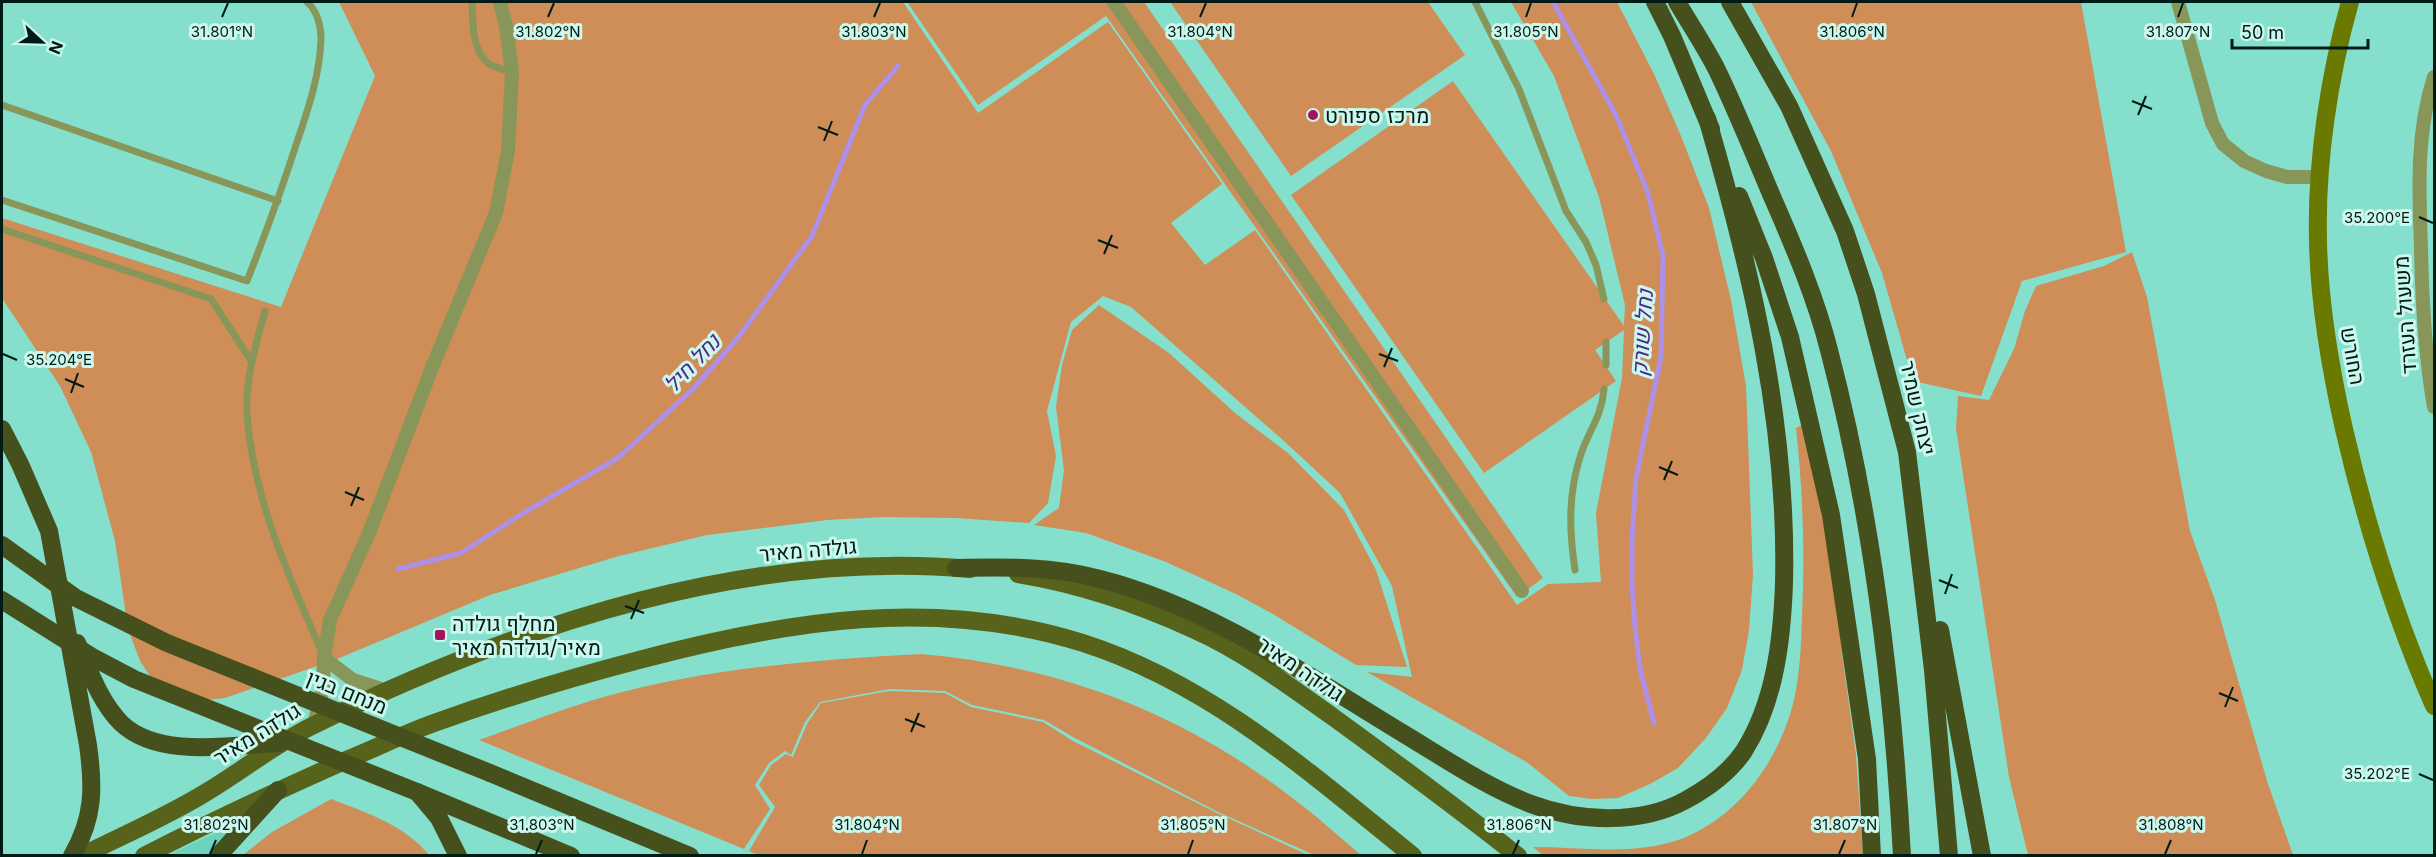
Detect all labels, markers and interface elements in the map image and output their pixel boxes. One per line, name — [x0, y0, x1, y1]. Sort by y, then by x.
north arrow — [12, 12, 72, 72]
scale bar — [2232, 12, 2368, 50]
text: 31.801°N — [191, 22, 253, 41]
text: 31.802°N — [515, 22, 581, 41]
text: 31.803°N — [841, 22, 907, 41]
text: 31.804°N — [1167, 22, 1233, 41]
text: 31.805°N — [1493, 22, 1559, 41]
text: 31.806°N — [1819, 22, 1885, 41]
text: 31.807°N — [2146, 22, 2210, 41]
text: 50 m — [2241, 22, 2284, 43]
text: N — [44, 38, 67, 57]
place label: מרכז ספורט — [1325, 103, 1429, 128]
marker: מרכז ספורט — [1306, 108, 1320, 122]
text: 35.200°E — [2344, 208, 2410, 227]
street label: משעול העזרד — [2388, 255, 2422, 375]
water label: נחל שורק — [1626, 287, 1658, 377]
street label: החורש — [2336, 325, 2370, 387]
water label: נחל חיל — [659, 327, 727, 398]
text: 35.204°E — [26, 350, 92, 369]
street label: יצחק שמיר — [1895, 358, 1941, 458]
street label: גולדה מאיר — [758, 533, 858, 567]
place label: מחלף גולדה מאיר/גולדה מאיר — [452, 611, 601, 660]
marker: מחלף גולדה מאיר/גולדה מאיר — [433, 628, 447, 642]
street label: גולדה מאיר — [1253, 631, 1349, 707]
street label: מנחם בגין — [303, 665, 391, 719]
street label: גולדה מאיר — [209, 698, 305, 770]
text: 35.202°E — [2344, 764, 2410, 783]
text: 31.802°N — [183, 815, 249, 834]
text: 31.803°N — [509, 815, 575, 834]
text: 31.804°N — [834, 815, 900, 834]
text: 31.805°N — [1160, 815, 1226, 834]
text: 31.806°N — [1486, 815, 1552, 834]
text: 31.807°N — [1813, 815, 1877, 834]
text: 31.808°N — [2138, 815, 2204, 834]

